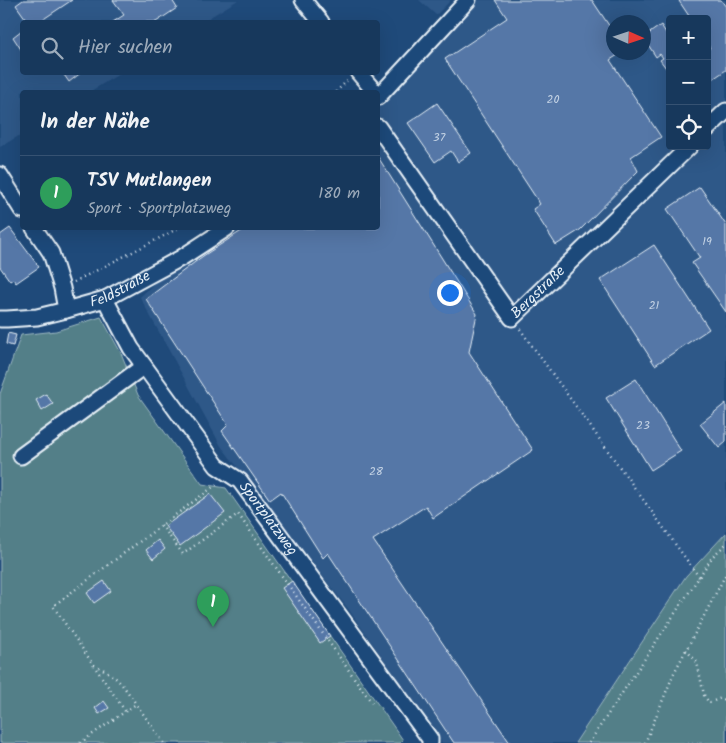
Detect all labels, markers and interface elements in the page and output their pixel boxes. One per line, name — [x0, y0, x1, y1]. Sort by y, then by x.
north arrow — [606, 15, 651, 60]
map controls — [666, 15, 711, 150]
button: + — [666, 15, 711, 60]
search box — [20, 20, 380, 75]
text: Hier suchen — [78, 33, 172, 63]
icon: search — [38, 34, 66, 62]
button: − — [666, 60, 711, 105]
house number: 20 — [547, 90, 559, 109]
button: locate — [666, 105, 711, 150]
text: In der Nähe — [40, 106, 150, 139]
house number: 37 — [433, 128, 446, 147]
text: TSV Mutlangen — [87, 166, 212, 196]
text: 1 — [54, 181, 58, 206]
text: 180 m — [318, 181, 360, 206]
text: Sport · Sportplatzweg — [87, 196, 231, 221]
house number: 19 — [702, 232, 712, 251]
street label: Bergstraße — [506, 260, 571, 325]
street label: Feldstraße — [87, 264, 155, 315]
your location — [437, 280, 463, 306]
house number: 21 — [649, 296, 660, 315]
house number: 23 — [636, 416, 650, 435]
house number: 28 — [369, 462, 384, 481]
street label: Sportplatzweg — [232, 477, 303, 561]
pin: 1 — [197, 586, 229, 627]

